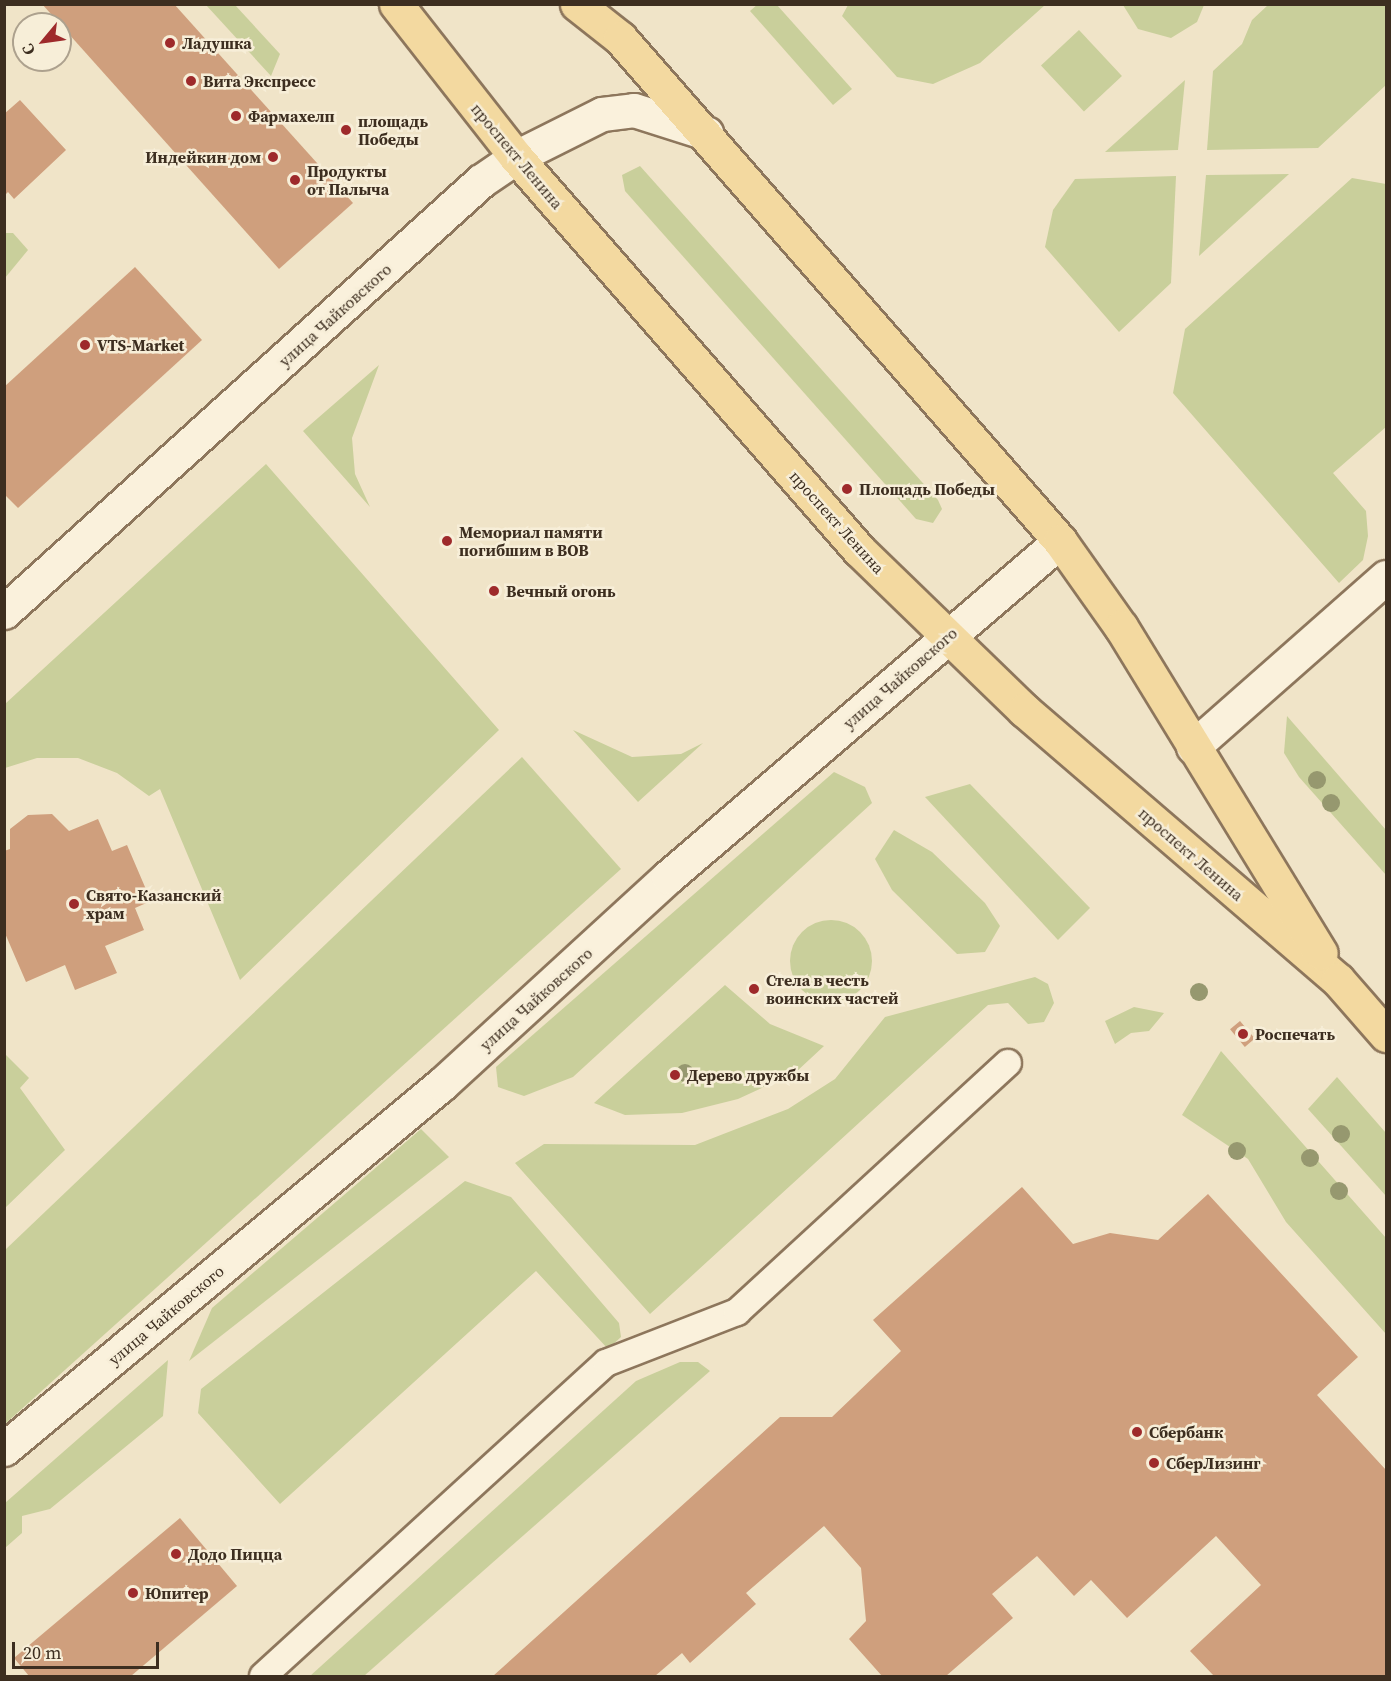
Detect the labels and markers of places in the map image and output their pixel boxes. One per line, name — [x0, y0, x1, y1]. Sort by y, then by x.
place label: Ладушка — [182, 33, 252, 53]
marker: Ладушка — [163, 36, 177, 50]
place label: Вита Экспресс — [203, 71, 316, 91]
marker: Вита Экспресс — [184, 74, 198, 88]
place label: Фармахелп — [248, 106, 335, 126]
marker: Фармахелп — [229, 109, 243, 123]
place label: площадь Победы — [358, 111, 428, 149]
marker: площадь Победы — [339, 123, 353, 137]
place label: Индейкин дом — [145, 147, 261, 167]
marker: Индейкин дом — [266, 150, 280, 164]
place label: Продукты от Палыча — [307, 161, 389, 199]
marker: Продукты от Палыча — [288, 173, 302, 187]
place label: VTS-Market — [97, 335, 184, 355]
marker: VTS-Market — [78, 338, 92, 352]
place label: Площадь Победы — [859, 479, 995, 499]
marker: Площадь Победы — [840, 482, 854, 496]
place label: Мемориал памяти погибшим в ВОВ — [459, 522, 603, 560]
marker: Мемориал памяти погибшим в ВОВ — [440, 534, 454, 548]
place label: Вечный огонь — [506, 581, 615, 601]
marker: Вечный огонь — [487, 584, 501, 598]
place label: Свято-Казанский храм — [86, 885, 222, 923]
marker: Свято-Казанский храм — [67, 897, 81, 911]
place label: Стела в честь воинских частей — [766, 970, 898, 1008]
marker: Стела в честь воинских частей — [747, 982, 761, 996]
place label: Роспечать — [1255, 1024, 1335, 1044]
marker: Роспечать — [1236, 1027, 1250, 1041]
place label: Дерево дружбы — [687, 1065, 809, 1085]
marker: Дерево дружбы — [668, 1068, 682, 1082]
place label: Сбербанк — [1149, 1422, 1223, 1442]
marker: Сбербанк — [1130, 1425, 1144, 1439]
place label: СберЛизинг — [1166, 1453, 1261, 1473]
marker: СберЛизинг — [1147, 1456, 1161, 1470]
place label: Додо Пицца — [188, 1544, 282, 1564]
marker: Додо Пицца — [169, 1547, 183, 1561]
place label: Юпитер — [145, 1583, 209, 1603]
marker: Юпитер — [126, 1586, 140, 1600]

